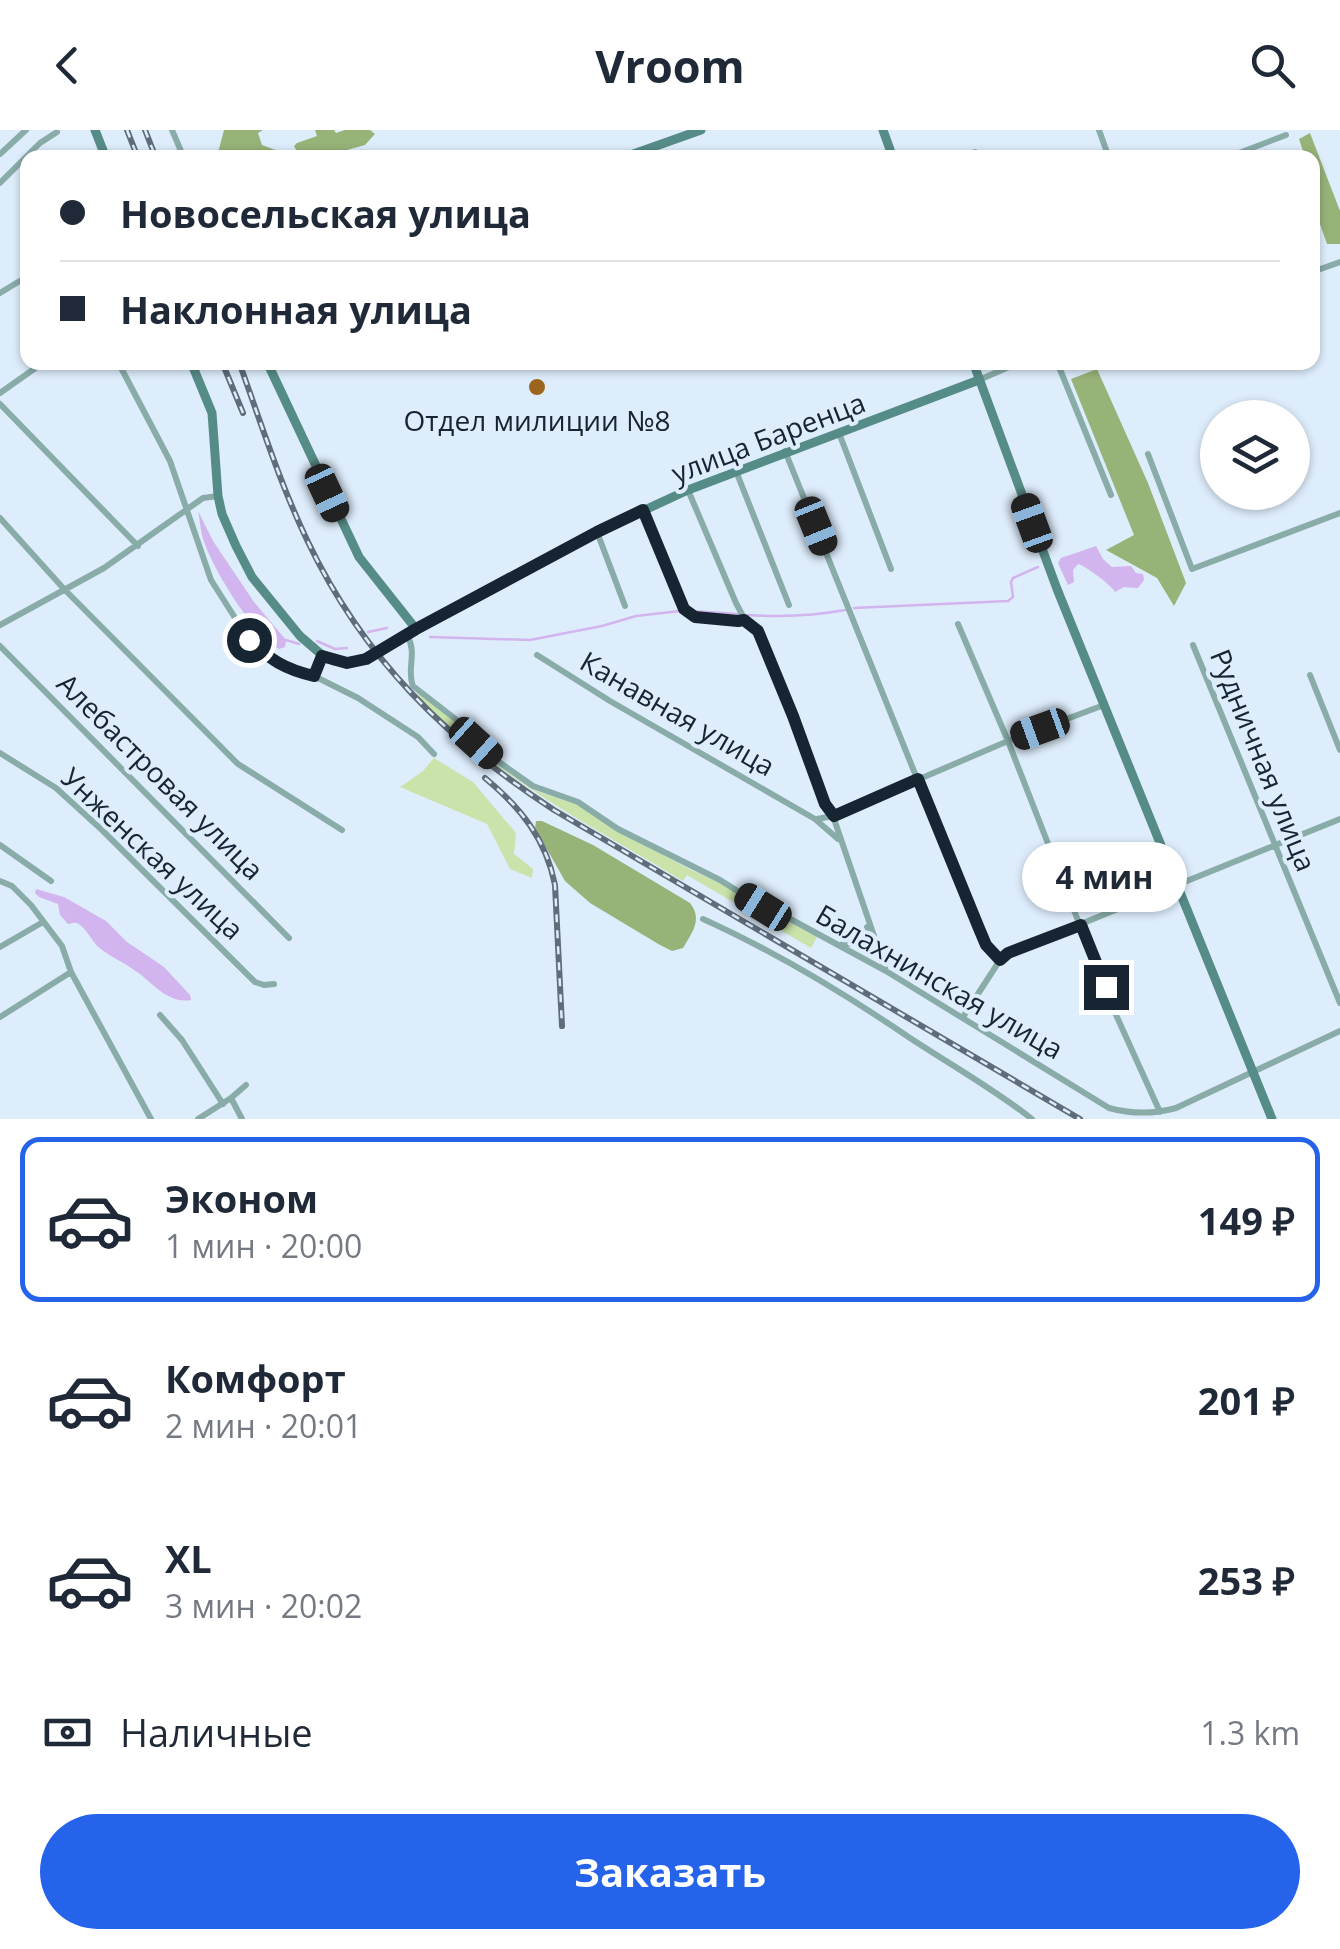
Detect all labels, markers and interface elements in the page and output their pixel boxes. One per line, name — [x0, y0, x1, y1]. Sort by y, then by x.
text: Vroom — [595, 35, 745, 96]
icon: back — [40, 38, 95, 93]
icon: search — [1245, 38, 1300, 93]
text: Новосельская улица — [120, 187, 531, 239]
text: Наклонная улица — [120, 283, 472, 335]
marker: Отдел милиции №8 — [526, 376, 548, 398]
street label: улица Баренца — [666, 383, 870, 491]
map controls — [1200, 400, 1310, 510]
button: layers — [1200, 400, 1310, 510]
place label: Отдел милиции №8 — [403, 401, 671, 439]
car — [301, 459, 353, 527]
car — [1008, 490, 1056, 556]
car — [791, 493, 841, 559]
route start — [227, 618, 272, 663]
street label: Канавная улица — [574, 642, 782, 784]
street label: Рудничная улица — [1202, 643, 1326, 877]
street label: Алебастровая улица — [49, 664, 273, 888]
car — [1007, 705, 1073, 753]
car — [444, 712, 508, 774]
street label: Унженская улица — [54, 759, 252, 947]
callout: 4 мин — [1024, 842, 1188, 912]
text: 4 мин — [1056, 855, 1153, 898]
car — [730, 878, 796, 936]
street label: Балахнинская улица — [810, 895, 1070, 1067]
route end — [1084, 965, 1129, 1010]
text: Эконом — [165, 1172, 318, 1224]
icon: car — [45, 1175, 135, 1265]
text: 149 ₽ — [1198, 1194, 1295, 1246]
text: 1 мин · 20:00 — [165, 1224, 362, 1267]
text: Комфорт — [165, 1352, 346, 1404]
icon: car — [45, 1355, 135, 1445]
text: 201 ₽ — [1198, 1374, 1295, 1426]
text: 2 мин · 20:01 — [165, 1404, 362, 1447]
text: XL — [165, 1532, 212, 1584]
icon: car — [45, 1535, 135, 1625]
text: 253 ₽ — [1198, 1554, 1295, 1606]
text: 3 мин · 20:02 — [165, 1584, 362, 1627]
icon: cash — [40, 1705, 95, 1760]
text: Наличные — [120, 1706, 313, 1758]
text: 1.3 km — [1200, 1711, 1300, 1754]
button: Заказать — [40, 1814, 1300, 1929]

